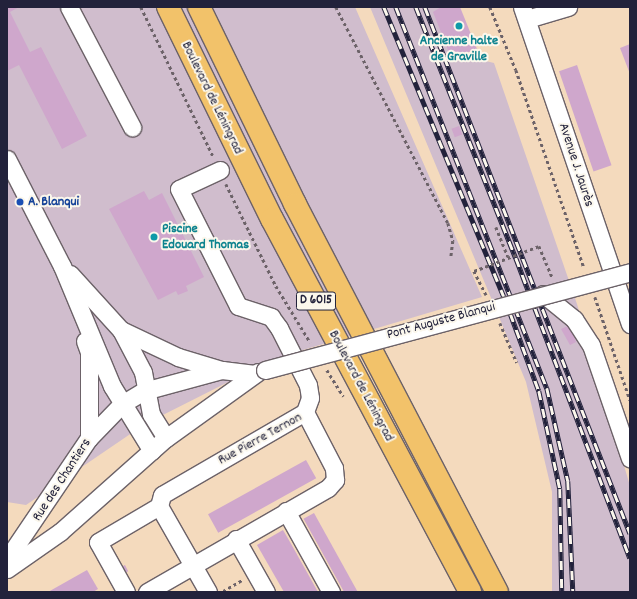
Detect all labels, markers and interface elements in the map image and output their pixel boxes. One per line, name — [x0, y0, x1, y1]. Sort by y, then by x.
marker: Ancienne halte de Graville — [454, 21, 464, 31]
place label: Ancienne halte de Graville — [420, 33, 498, 66]
street label: Boulevard de Léningrad — [177, 39, 247, 157]
street label: Avenue J. Jaurès — [555, 121, 597, 209]
place label: A. Blanqui — [28, 194, 79, 210]
marker: A. Blanqui — [15, 197, 25, 207]
place label: Piscine Edouard Thomas — [162, 221, 249, 254]
marker: Piscine Edouard Thomas — [149, 232, 159, 242]
road number: D 6015 — [295, 290, 337, 312]
street label: Pont Auguste Blanqui — [385, 298, 497, 344]
street label: Boulevard de Léningrad — [325, 328, 397, 444]
street label: Rue Pierre Ternon — [215, 409, 305, 469]
street label: Rue des Chantiers — [29, 435, 95, 525]

